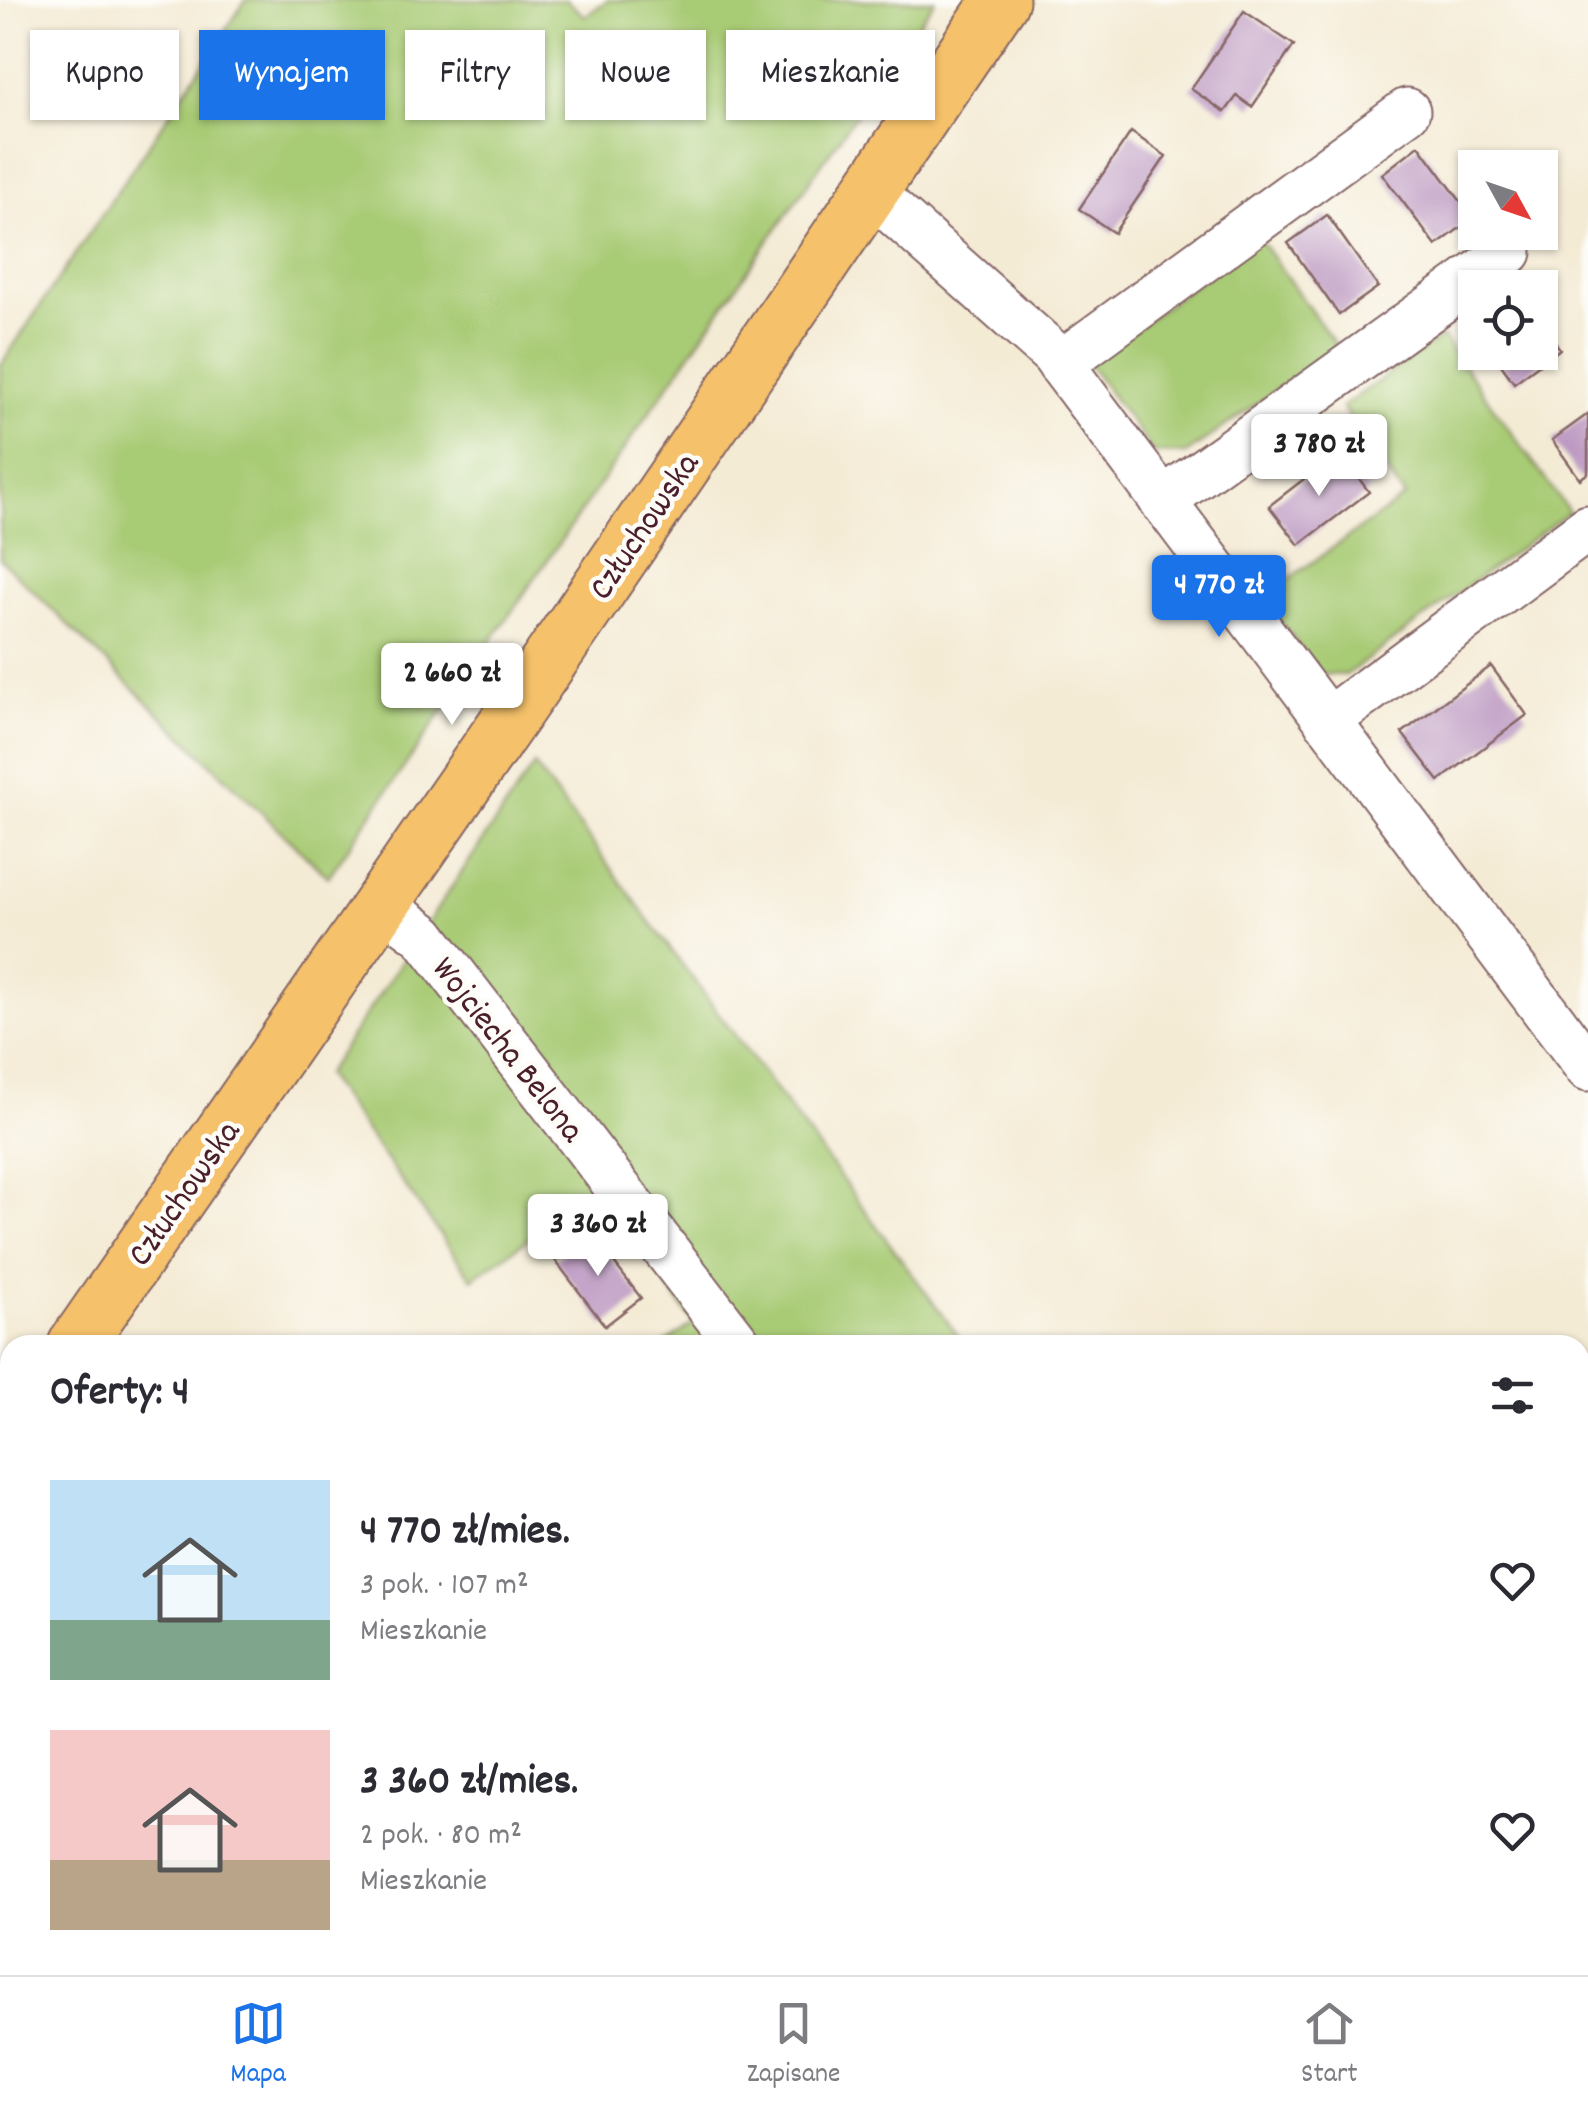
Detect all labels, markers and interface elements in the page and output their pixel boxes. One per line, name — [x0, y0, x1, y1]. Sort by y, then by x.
chip: Kupno — [30, 30, 179, 120]
chip: Wynajem — [199, 30, 385, 120]
chip: Filtry — [405, 30, 545, 120]
chip: Nowe — [565, 30, 706, 120]
chip: Mieszkanie — [726, 30, 935, 120]
north arrow — [1458, 150, 1558, 250]
map controls — [1458, 150, 1558, 370]
button: locate — [1458, 270, 1558, 370]
pin: 3 780 zł — [1216, 414, 1422, 499]
text: 3 780 zł — [1273, 423, 1365, 469]
street label: Człuchowska — [578, 444, 714, 612]
pin: 4 770 zł — [1116, 555, 1322, 640]
text: 4 770 zł — [1174, 564, 1264, 610]
pin: 2 660 zł — [349, 643, 555, 728]
text: 2 660 zł — [403, 652, 501, 698]
street label: Wojciecha Belona — [417, 948, 595, 1155]
street label: Człuchowska — [117, 1111, 255, 1278]
pin: 3 360 zł — [495, 1194, 701, 1279]
text: 3 360 zł — [550, 1203, 646, 1249]
text: Oferty: 4 — [50, 1365, 189, 1425]
icon: filters — [1485, 1368, 1540, 1423]
text: 4 770 zł/mies. — [360, 1504, 570, 1564]
icon: home — [130, 1520, 250, 1640]
icon: heart — [1485, 1553, 1540, 1608]
text: 3 pok. · 107 m² — [360, 1564, 529, 1610]
text: Mieszkanie — [360, 1610, 487, 1656]
text: 3 360 zł/mies. — [360, 1754, 578, 1814]
icon: home — [130, 1770, 250, 1890]
icon: heart — [1485, 1803, 1540, 1858]
text: 2 pok. · 80 m² — [360, 1814, 522, 1860]
text: Mieszkanie — [360, 1860, 487, 1906]
tab: Mapa — [230, 1996, 286, 2096]
tab: Zapisane — [747, 1996, 840, 2096]
tab: Start — [1301, 1996, 1358, 2096]

